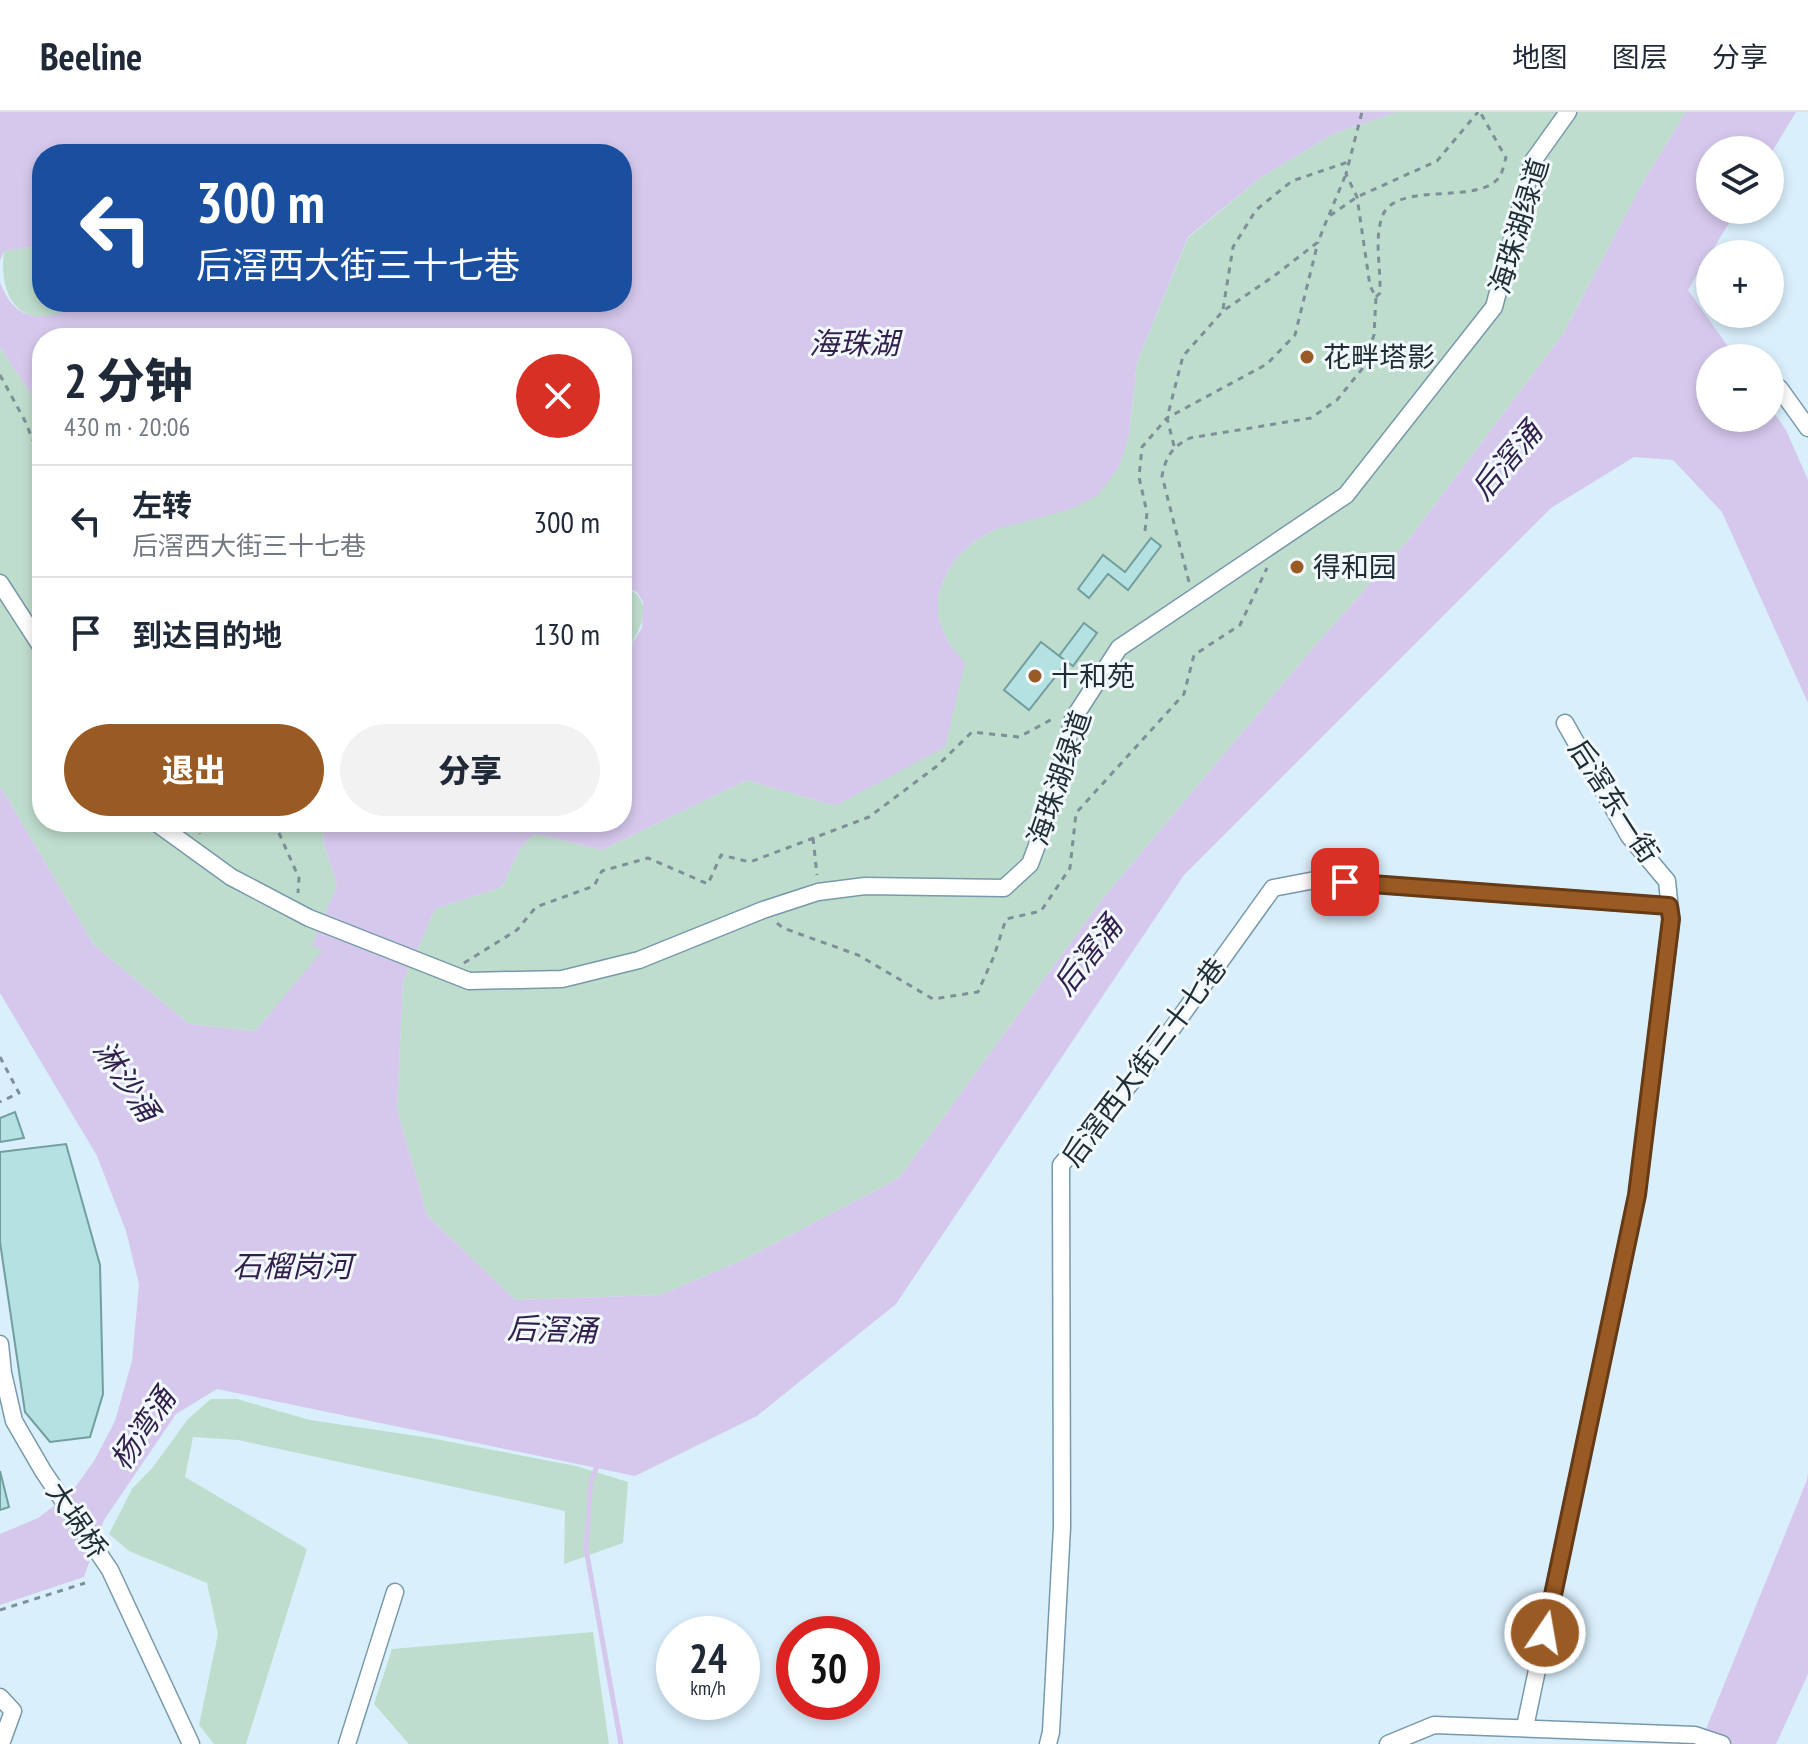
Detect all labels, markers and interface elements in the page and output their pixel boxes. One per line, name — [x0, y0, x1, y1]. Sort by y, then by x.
text: Beeline — [40, 31, 142, 80]
text: 地图 — [1512, 38, 1568, 75]
text: 图层 — [1612, 38, 1668, 75]
text: 分享 — [1712, 38, 1768, 75]
map controls — [1696, 136, 1784, 432]
button: layers — [1696, 136, 1784, 224]
street label: 海珠湖绿道 — [1480, 153, 1557, 298]
text: 300 m — [196, 166, 325, 238]
icon: left — [64, 176, 168, 280]
button: + — [1696, 240, 1784, 328]
text: 后滘西大街三十七巷 — [196, 241, 520, 288]
water label: 海珠湖 — [809, 323, 903, 362]
place label: 花畔塔影 — [1323, 338, 1435, 375]
button: − — [1696, 344, 1784, 432]
marker: 花畔塔影 — [1298, 348, 1316, 366]
text: 2 分钟 — [64, 349, 193, 411]
button: close — [516, 354, 600, 438]
text: 430 m · 20:06 — [64, 410, 190, 443]
water label: 后滘涌 — [1462, 411, 1552, 507]
text: 左转 — [132, 485, 192, 524]
icon: left — [64, 499, 108, 543]
text: 300 m — [534, 502, 600, 541]
text: 后滘西大街三十七巷 — [132, 529, 366, 562]
place label: 得和园 — [1313, 548, 1397, 585]
marker: 得和园 — [1288, 558, 1306, 576]
icon: arrive — [64, 611, 108, 655]
text: 130 m — [534, 614, 600, 653]
text: 到达目的地 — [132, 615, 282, 654]
place label: 十和苑 — [1051, 657, 1135, 694]
marker: 十和苑 — [1026, 667, 1044, 685]
street label: 海珠湖绿道 — [1018, 706, 1099, 850]
button: 退出 — [64, 724, 324, 816]
button: 分享 — [340, 724, 600, 816]
street label: 后滘东一街 — [1561, 732, 1668, 870]
pin — [1311, 848, 1379, 916]
icon: arrive — [1323, 860, 1367, 904]
water label: 后滘涌 — [1044, 905, 1132, 1003]
street label: 后滘西大街三十七巷 — [1053, 950, 1234, 1173]
water label: 淋沙涌 — [86, 1032, 170, 1131]
water label: 石榴岗河 — [232, 1246, 357, 1285]
water label: 后滘涌 — [506, 1307, 601, 1350]
water label: 杨湾涌 — [100, 1377, 185, 1476]
street label: 大埚桥 — [39, 1475, 116, 1565]
position arrow — [1503, 1591, 1587, 1675]
speed limit sign: 30 — [776, 1616, 880, 1720]
text: 24 — [689, 1632, 727, 1684]
text: km/h — [690, 1675, 726, 1701]

